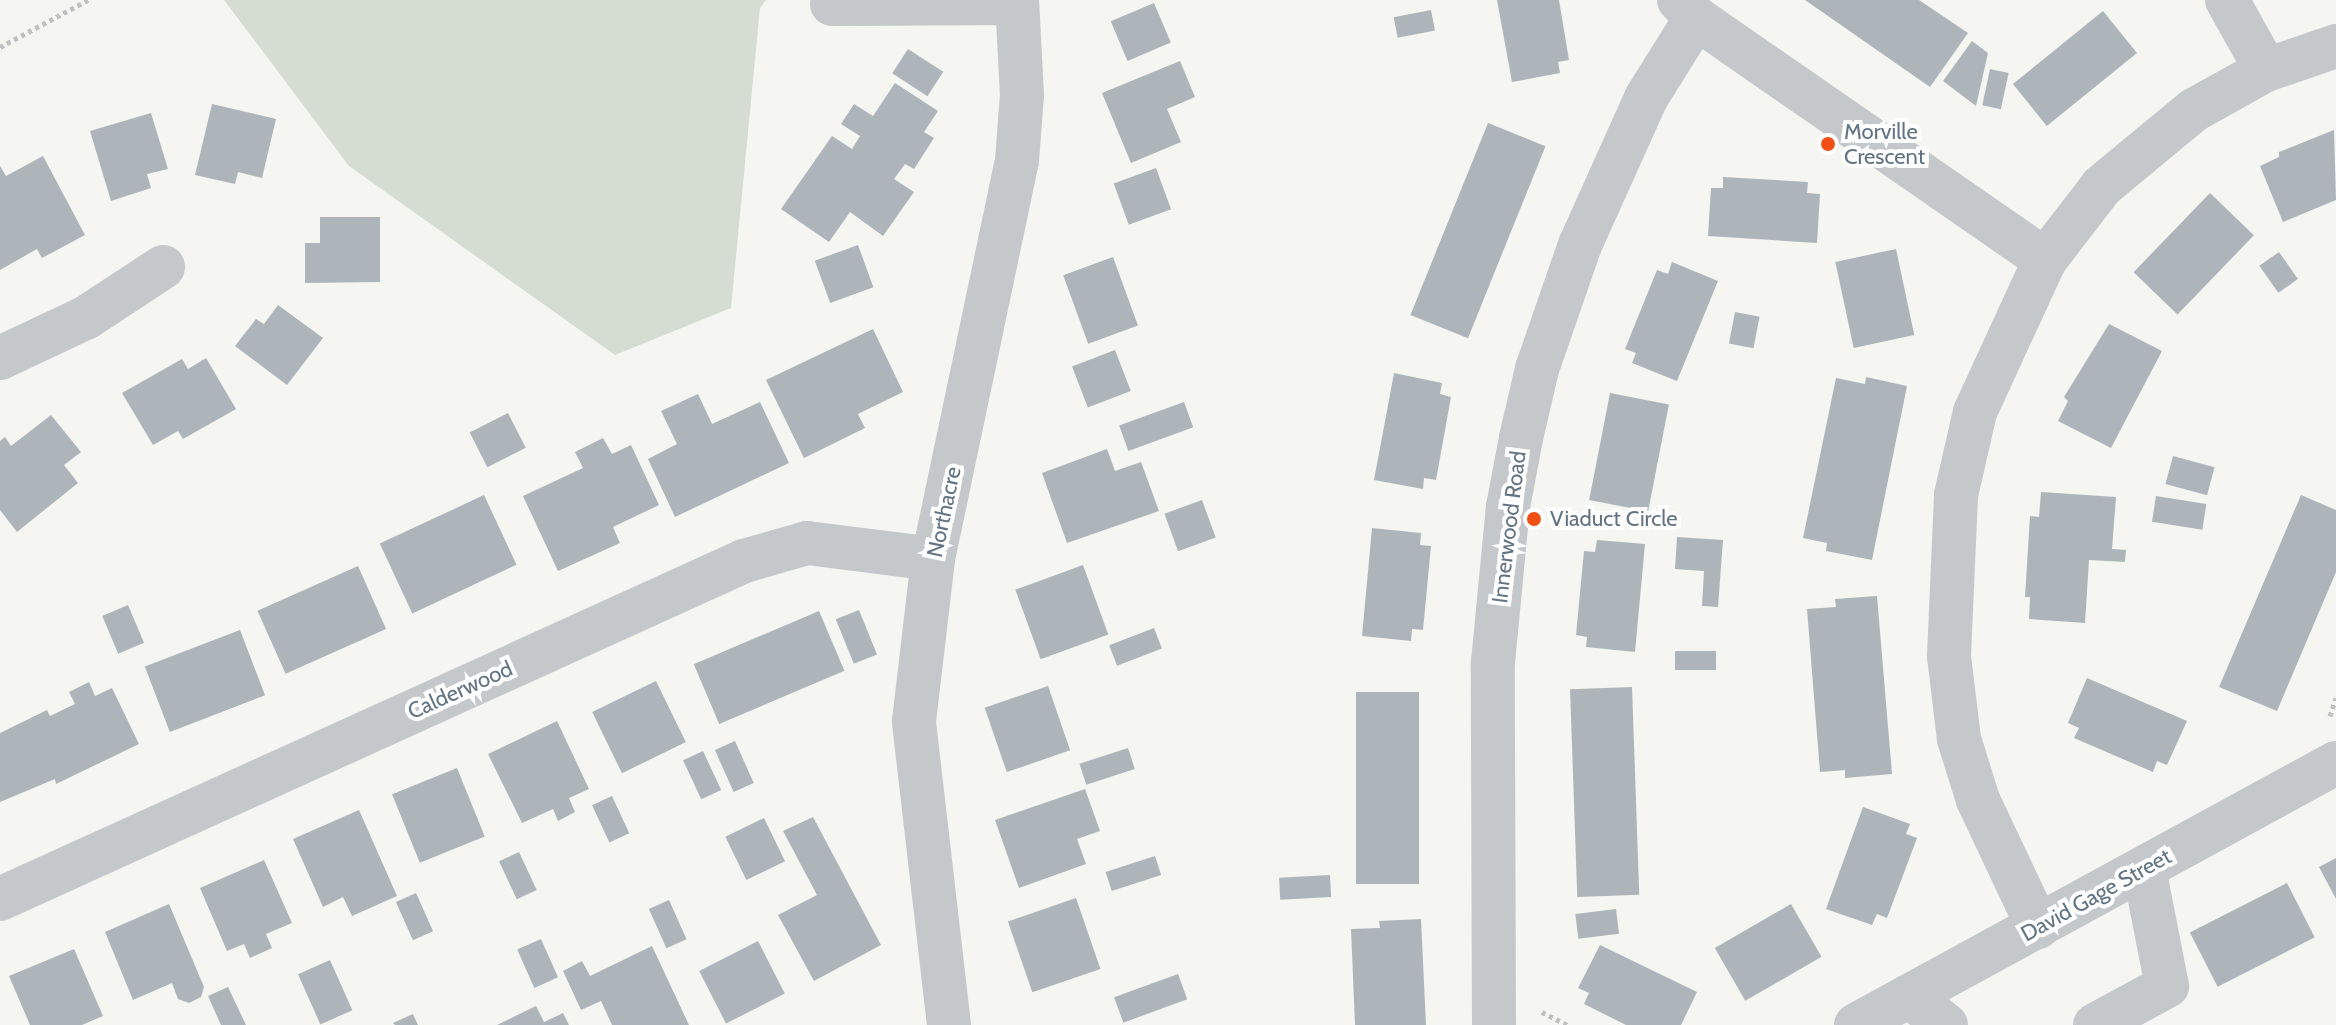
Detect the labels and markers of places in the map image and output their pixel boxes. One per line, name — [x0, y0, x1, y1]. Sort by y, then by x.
place label: Morville Crescent — [1844, 118, 1925, 170]
marker: Morville Crescent — [1819, 135, 1837, 153]
place label: Viaduct Circle — [1550, 506, 1678, 532]
marker: Viaduct Circle — [1525, 510, 1543, 528]

